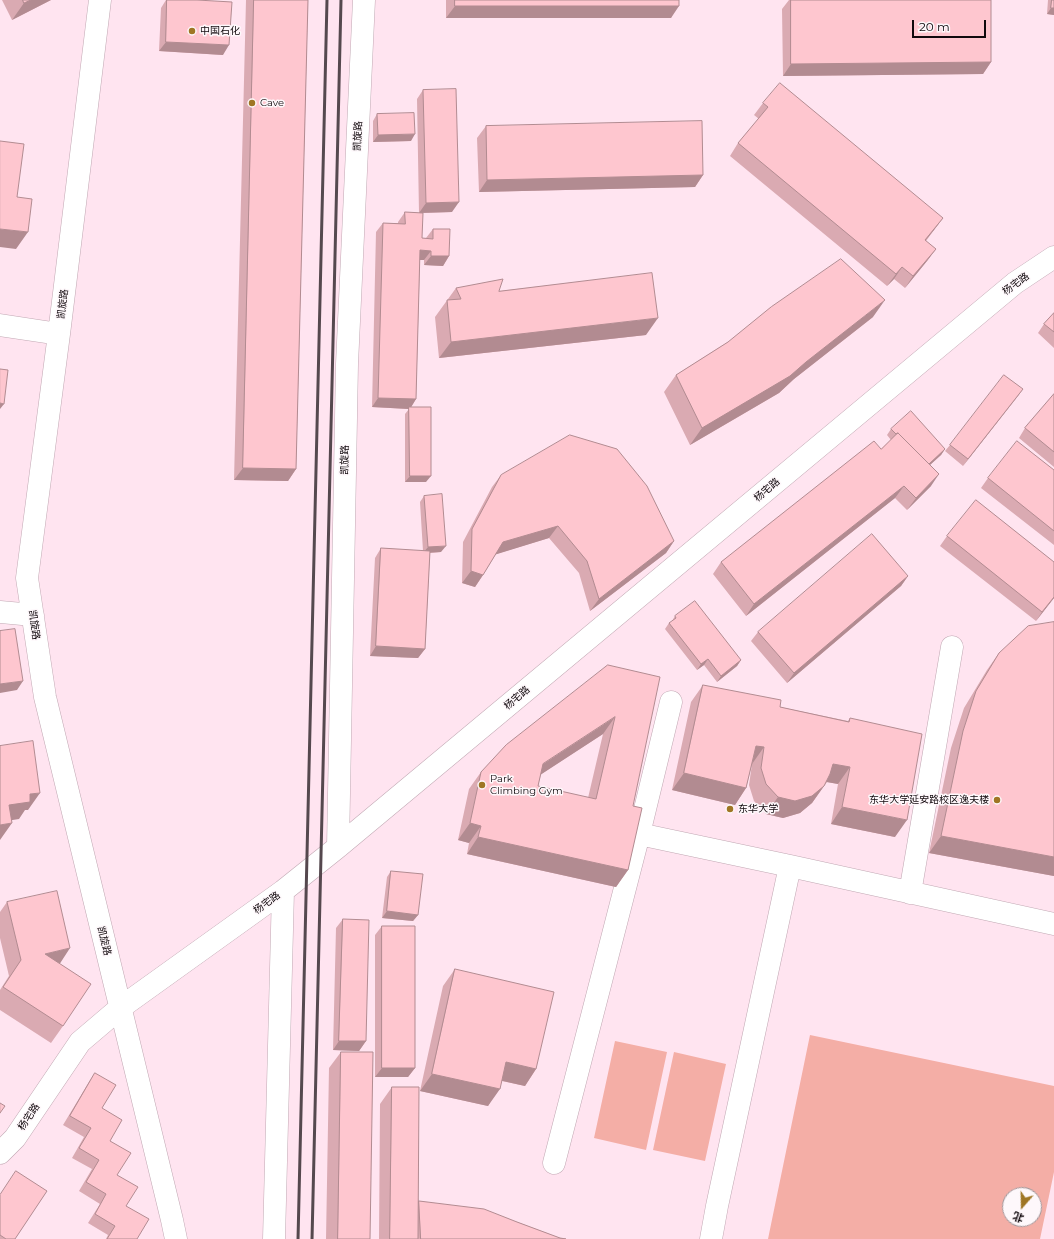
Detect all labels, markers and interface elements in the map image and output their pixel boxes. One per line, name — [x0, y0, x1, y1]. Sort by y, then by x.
scale bar — [914, 12, 988, 38]
text: 20 m — [919, 19, 950, 34]
place label: 中国石化 — [200, 25, 240, 37]
marker: 中国石化 — [187, 26, 197, 36]
place label: Cave — [260, 97, 284, 109]
marker: Cave — [247, 98, 257, 108]
street label: 凯旋路 — [351, 121, 365, 151]
street label: 杨宅路 — [1000, 270, 1032, 298]
street label: 凯旋路 — [55, 288, 71, 320]
street label: 凯旋路 — [339, 445, 351, 475]
street label: 杨宅路 — [752, 476, 782, 504]
street label: 凯旋路 — [26, 609, 42, 641]
street label: 杨宅路 — [502, 684, 532, 712]
place label: Park Climbing Gym — [490, 773, 563, 796]
marker: Park Climbing Gym — [477, 780, 487, 790]
place label: 东华大学延安路校区逸夫楼 — [869, 794, 989, 806]
marker: 东华大学延安路校区逸夫楼 — [992, 795, 1002, 805]
place label: 东华大学 — [738, 803, 778, 815]
marker: 东华大学 — [725, 804, 735, 814]
street label: 杨宅路 — [251, 889, 283, 917]
street label: 凯旋路 — [95, 925, 113, 957]
street label: 杨宅路 — [16, 1101, 42, 1133]
north arrow — [1002, 1187, 1042, 1227]
text: 北 — [1011, 1209, 1026, 1226]

